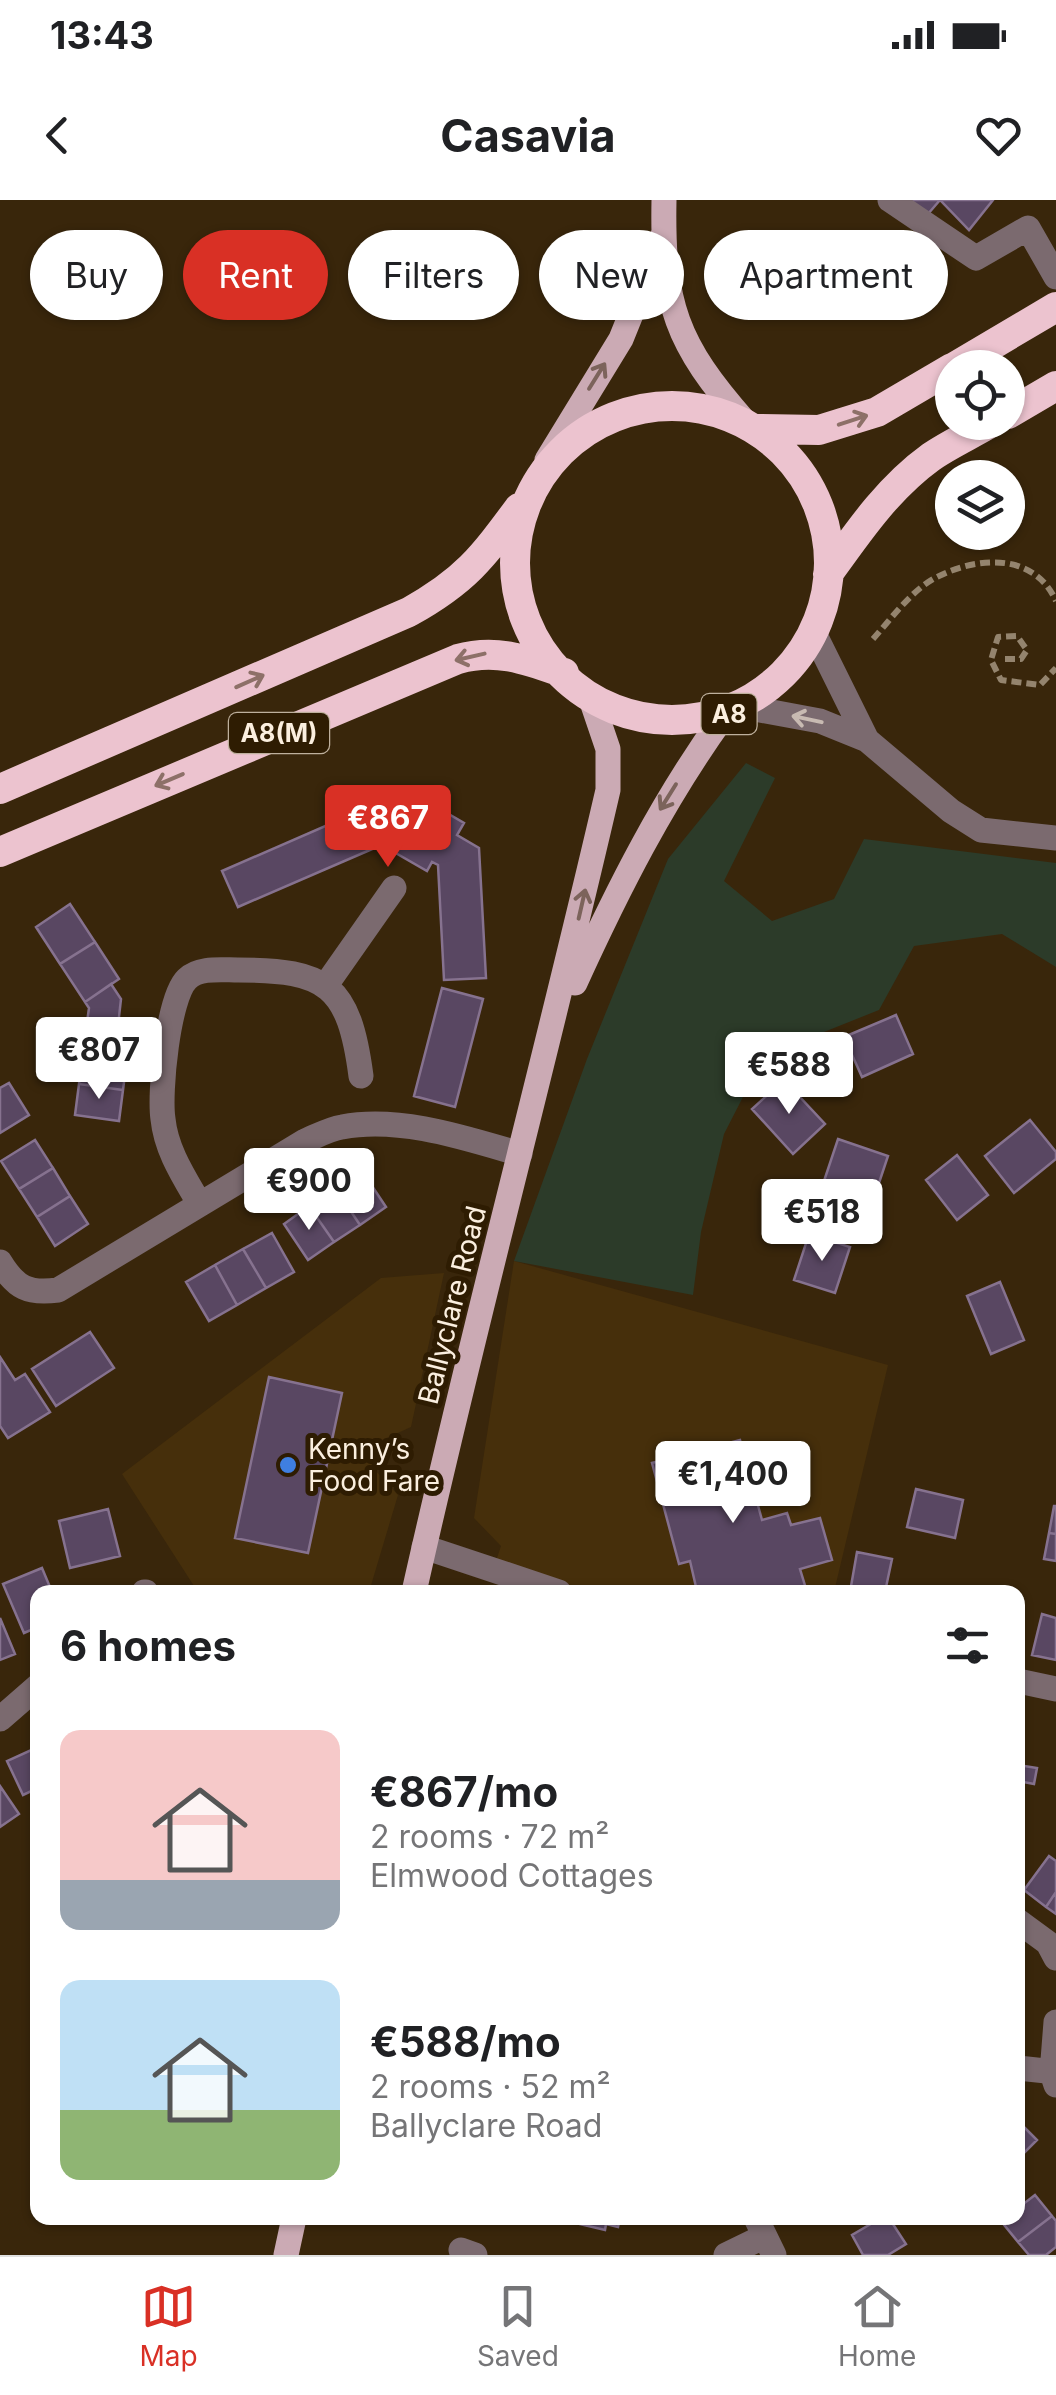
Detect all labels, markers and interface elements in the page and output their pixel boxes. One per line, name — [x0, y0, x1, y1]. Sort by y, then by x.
text: 13:43 — [50, 12, 154, 58]
icon: back — [30, 108, 85, 163]
text: Casavia — [440, 108, 616, 163]
icon: heart — [971, 108, 1026, 163]
chip: Buy — [30, 230, 163, 320]
chip: Rent — [183, 230, 328, 320]
chip: Filters — [348, 230, 519, 320]
chip: New — [539, 230, 684, 320]
chip: Apartment — [704, 230, 948, 320]
map controls — [935, 350, 1025, 550]
button: locate — [935, 350, 1025, 440]
one-way arrow — [587, 363, 608, 391]
one-way arrow — [837, 409, 868, 427]
button: layers — [935, 460, 1025, 550]
one-way arrow — [455, 649, 487, 667]
one-way arrow — [234, 671, 265, 689]
road number: A8 — [702, 694, 756, 734]
one-way arrow — [792, 708, 824, 727]
road number: A8(M) — [229, 713, 329, 753]
one-way arrow — [154, 772, 185, 790]
one-way arrow — [658, 782, 678, 811]
pin: €867 — [329, 785, 447, 870]
text: €867 — [347, 798, 429, 837]
one-way arrow — [574, 889, 592, 921]
pin: €807 — [40, 1017, 158, 1102]
text: €807 — [58, 1030, 140, 1069]
pin: €588 — [730, 1032, 848, 1117]
text: €588 — [747, 1045, 831, 1084]
pin: €900 — [250, 1148, 368, 1233]
text: €900 — [266, 1161, 352, 1200]
pin: €518 — [763, 1179, 881, 1264]
text: €518 — [784, 1192, 860, 1231]
street label: Ballyclare Road — [411, 1202, 493, 1408]
place label: Kenny’s Food Fare — [308, 1432, 440, 1498]
pin: €1,400 — [652, 1441, 814, 1526]
marker: Kenny’s Food Fare — [277, 1454, 299, 1476]
text: €1,400 — [677, 1454, 789, 1493]
icon: filters — [940, 1618, 995, 1673]
text: 6 homes — [60, 1620, 236, 1671]
text: €867/mo — [370, 1766, 558, 1817]
icon: home — [140, 1770, 260, 1890]
text: 2 rooms · 72 m² — [370, 1817, 609, 1856]
text: Elmwood Cottages — [370, 1856, 654, 1895]
text: €588/mo — [370, 2016, 561, 2067]
icon: home — [140, 2020, 260, 2140]
text: 2 rooms · 52 m² — [370, 2067, 611, 2106]
text: Ballyclare Road — [370, 2106, 602, 2145]
tab: Map — [140, 2279, 198, 2373]
tab: Saved — [477, 2279, 559, 2373]
tab: Home — [838, 2279, 916, 2373]

